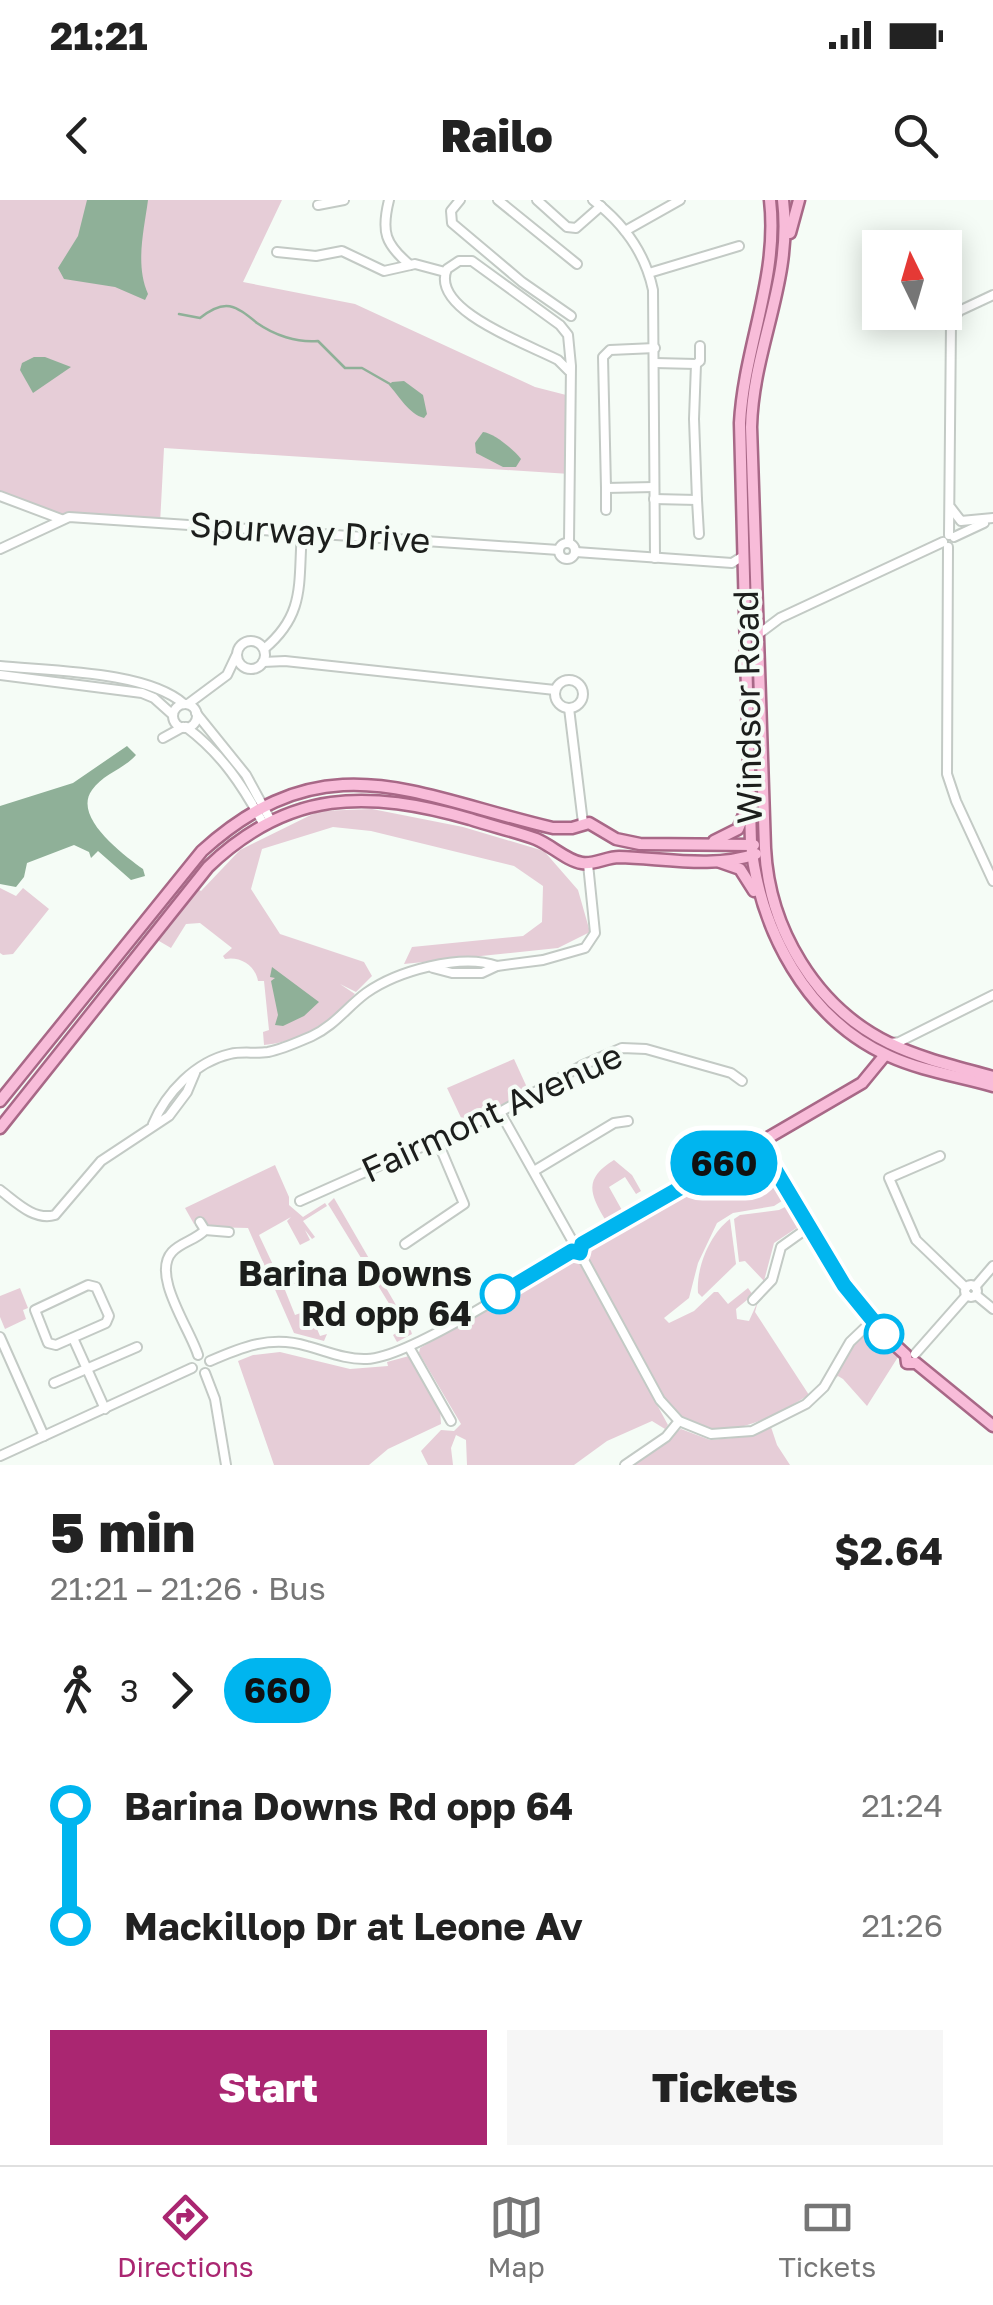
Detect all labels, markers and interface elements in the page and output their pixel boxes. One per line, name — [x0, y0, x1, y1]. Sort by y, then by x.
text: 21:21 — [50, 13, 148, 58]
icon: back — [50, 108, 105, 163]
text: Railo — [440, 108, 553, 162]
icon: search — [888, 108, 943, 163]
north arrow — [862, 230, 962, 330]
map controls — [862, 230, 962, 330]
street label: Spurway Drive — [188, 503, 432, 561]
street label: Windsor Road — [724, 590, 770, 824]
street label: Fairmont Avenue — [355, 1033, 628, 1191]
line badge: 660 — [666, 1130, 782, 1196]
text: 660 — [690, 1142, 758, 1184]
place label: Barina Downs Rd opp 64 — [238, 1252, 472, 1334]
marker: Barina Downs Rd opp 64 — [481, 1275, 519, 1313]
unlabelled marker — [865, 1315, 903, 1353]
text: 5 min — [50, 1498, 195, 1564]
text: $2.64 — [834, 1528, 943, 1573]
text: 21:21 – 21:26 · Bus — [50, 1569, 326, 1607]
icon: walk — [50, 1663, 105, 1718]
icon: forward — [154, 1663, 209, 1718]
text: 660 — [244, 1669, 311, 1711]
text: 3 — [120, 1671, 139, 1709]
text: Barina Downs Rd opp 64 — [124, 1783, 573, 1828]
text: 21:24 — [861, 1786, 943, 1824]
text: Mackillop Dr at Leone Av — [124, 1903, 583, 1948]
text: 21:26 — [861, 1906, 943, 1944]
button: Start — [50, 2030, 487, 2145]
button: Tickets — [507, 2030, 943, 2145]
tab: Directions — [117, 2190, 254, 2283]
tab: Map — [488, 2190, 545, 2283]
tab: Tickets — [778, 2190, 876, 2283]

